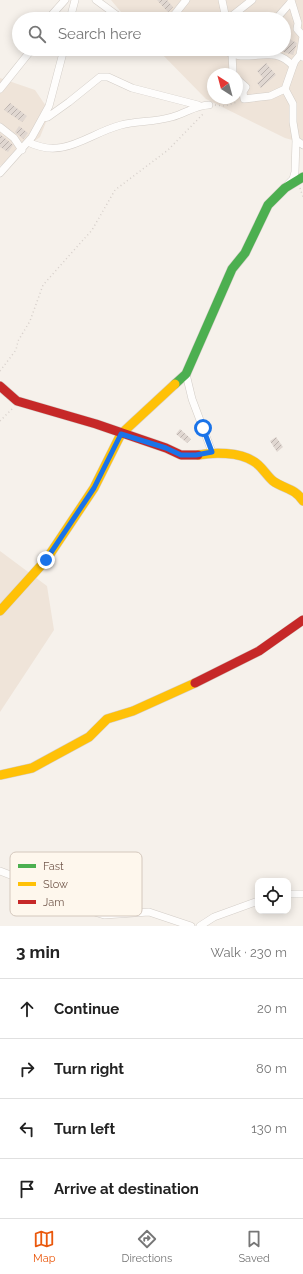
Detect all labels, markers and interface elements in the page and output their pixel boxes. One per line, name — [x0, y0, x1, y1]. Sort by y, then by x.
search box — [12, 12, 291, 56]
icon: search — [26, 23, 48, 45]
text: Search here — [58, 25, 141, 43]
north arrow — [207, 68, 243, 104]
route start — [194, 419, 212, 437]
route end — [37, 551, 55, 569]
legend — [10, 852, 142, 916]
text: Fast — [43, 860, 64, 873]
text: Slow — [43, 878, 68, 891]
map controls — [255, 878, 291, 914]
button: locate — [255, 878, 291, 914]
text: Jam — [43, 896, 64, 909]
text: 3 min — [16, 942, 60, 962]
text: Walk · 230 m — [211, 945, 287, 960]
icon: ahead — [16, 998, 38, 1020]
text: Continue — [54, 1000, 119, 1018]
text: 20 m — [257, 1001, 287, 1016]
icon: right — [16, 1058, 38, 1080]
text: Turn right — [54, 1060, 124, 1078]
text: 80 m — [256, 1061, 287, 1076]
icon: left — [16, 1118, 38, 1140]
text: Turn left — [54, 1120, 115, 1138]
text: 130 m — [251, 1121, 287, 1136]
icon: arrive — [16, 1178, 38, 1200]
text: Arrive at destination — [54, 1180, 199, 1198]
tab: Map — [33, 1228, 55, 1265]
tab: Directions — [122, 1228, 172, 1265]
tab: Saved — [238, 1228, 270, 1265]

